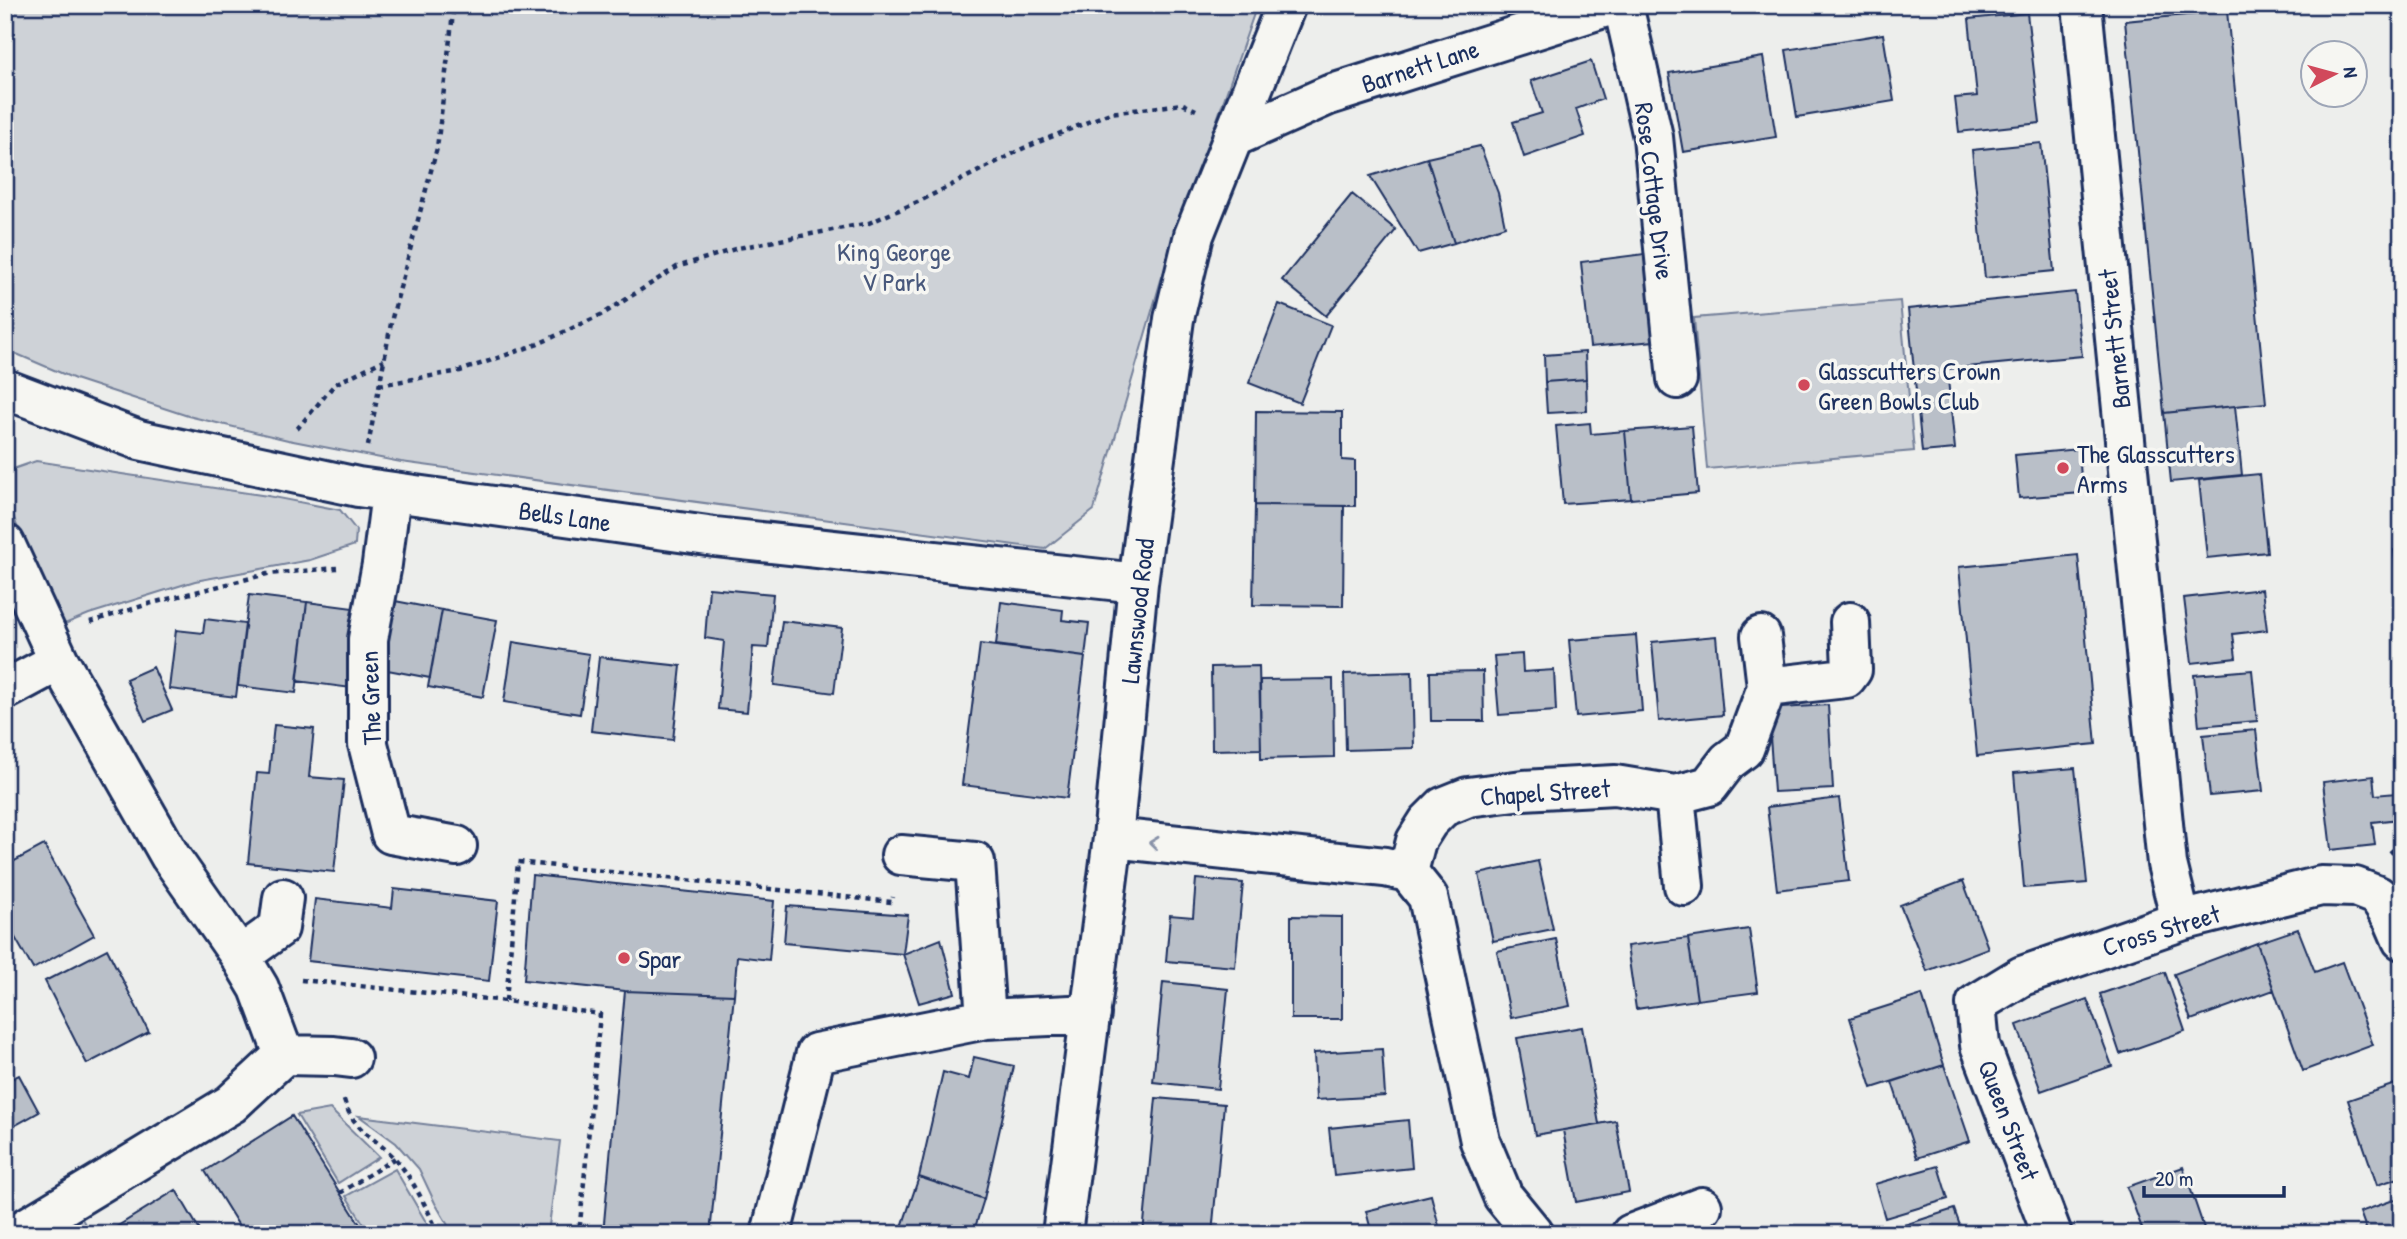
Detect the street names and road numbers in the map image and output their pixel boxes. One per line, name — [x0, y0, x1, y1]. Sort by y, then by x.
street label: Barnett Lane — [1357, 31, 1483, 101]
street label: Rose Cottage Drive — [1627, 100, 1683, 282]
street label: Barnett Street — [2089, 267, 2139, 410]
street label: Bells Lane — [517, 492, 613, 540]
street label: Lawnswood Road — [1112, 537, 1162, 685]
street label: The Green — [351, 650, 389, 746]
street label: Chapel Street — [1479, 770, 1612, 814]
street label: Cross Street — [2098, 895, 2225, 964]
street label: Queen Street — [1970, 1055, 2048, 1186]

